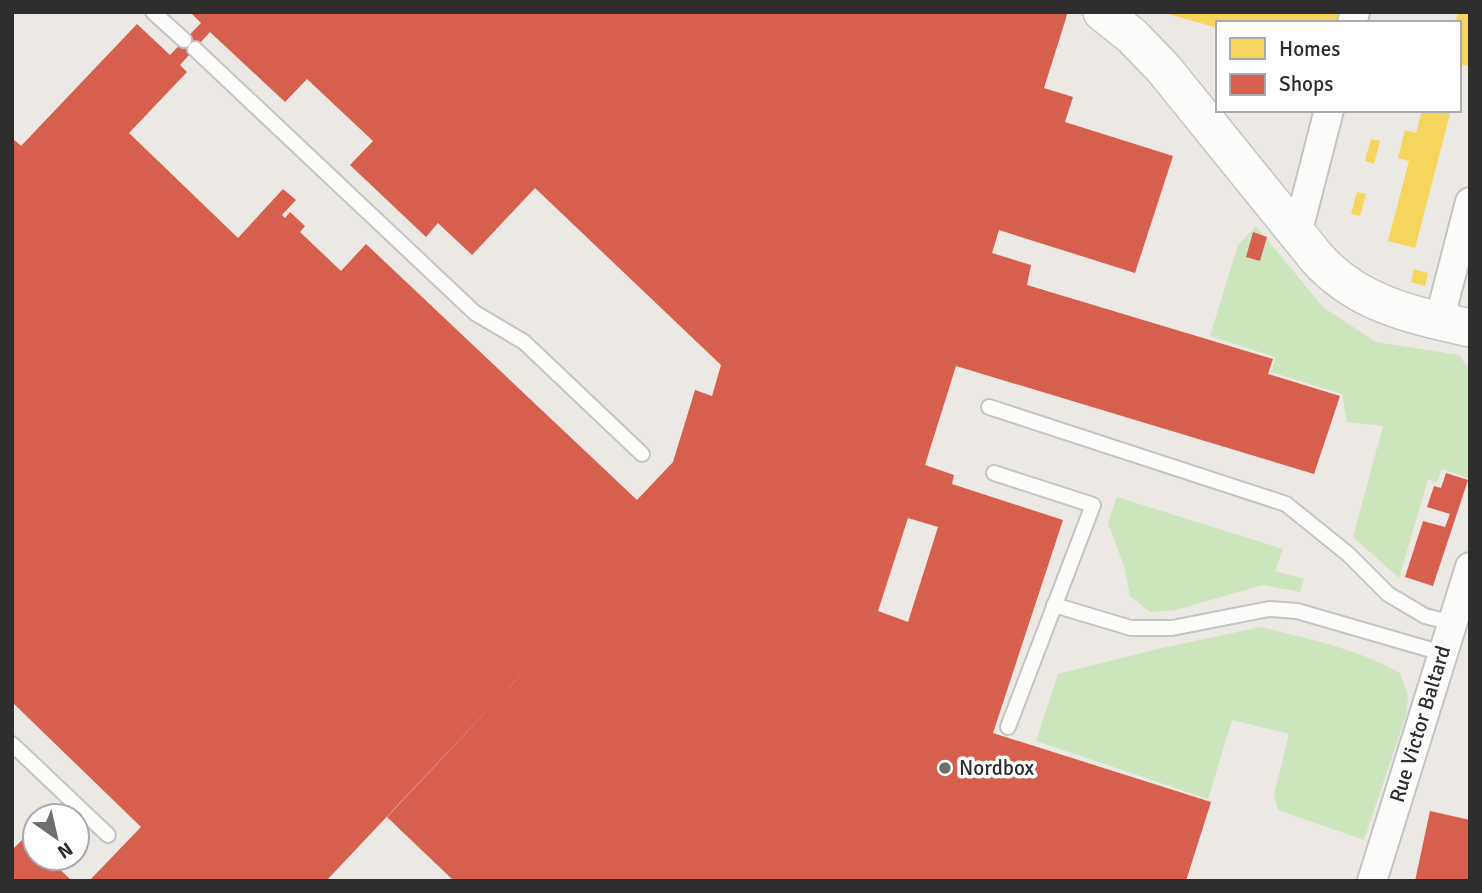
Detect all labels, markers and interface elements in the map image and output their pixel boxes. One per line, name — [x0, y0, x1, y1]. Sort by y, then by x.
legend — [1216, 21, 1461, 112]
text: Homes — [1279, 36, 1341, 62]
text: Shops — [1279, 71, 1333, 97]
street label: Rue Victor Baltard — [1384, 642, 1456, 806]
place label: Nordbox — [959, 755, 1034, 781]
marker: Nordbox — [937, 760, 953, 776]
north arrow — [21, 802, 91, 872]
text: N — [53, 837, 77, 864]

